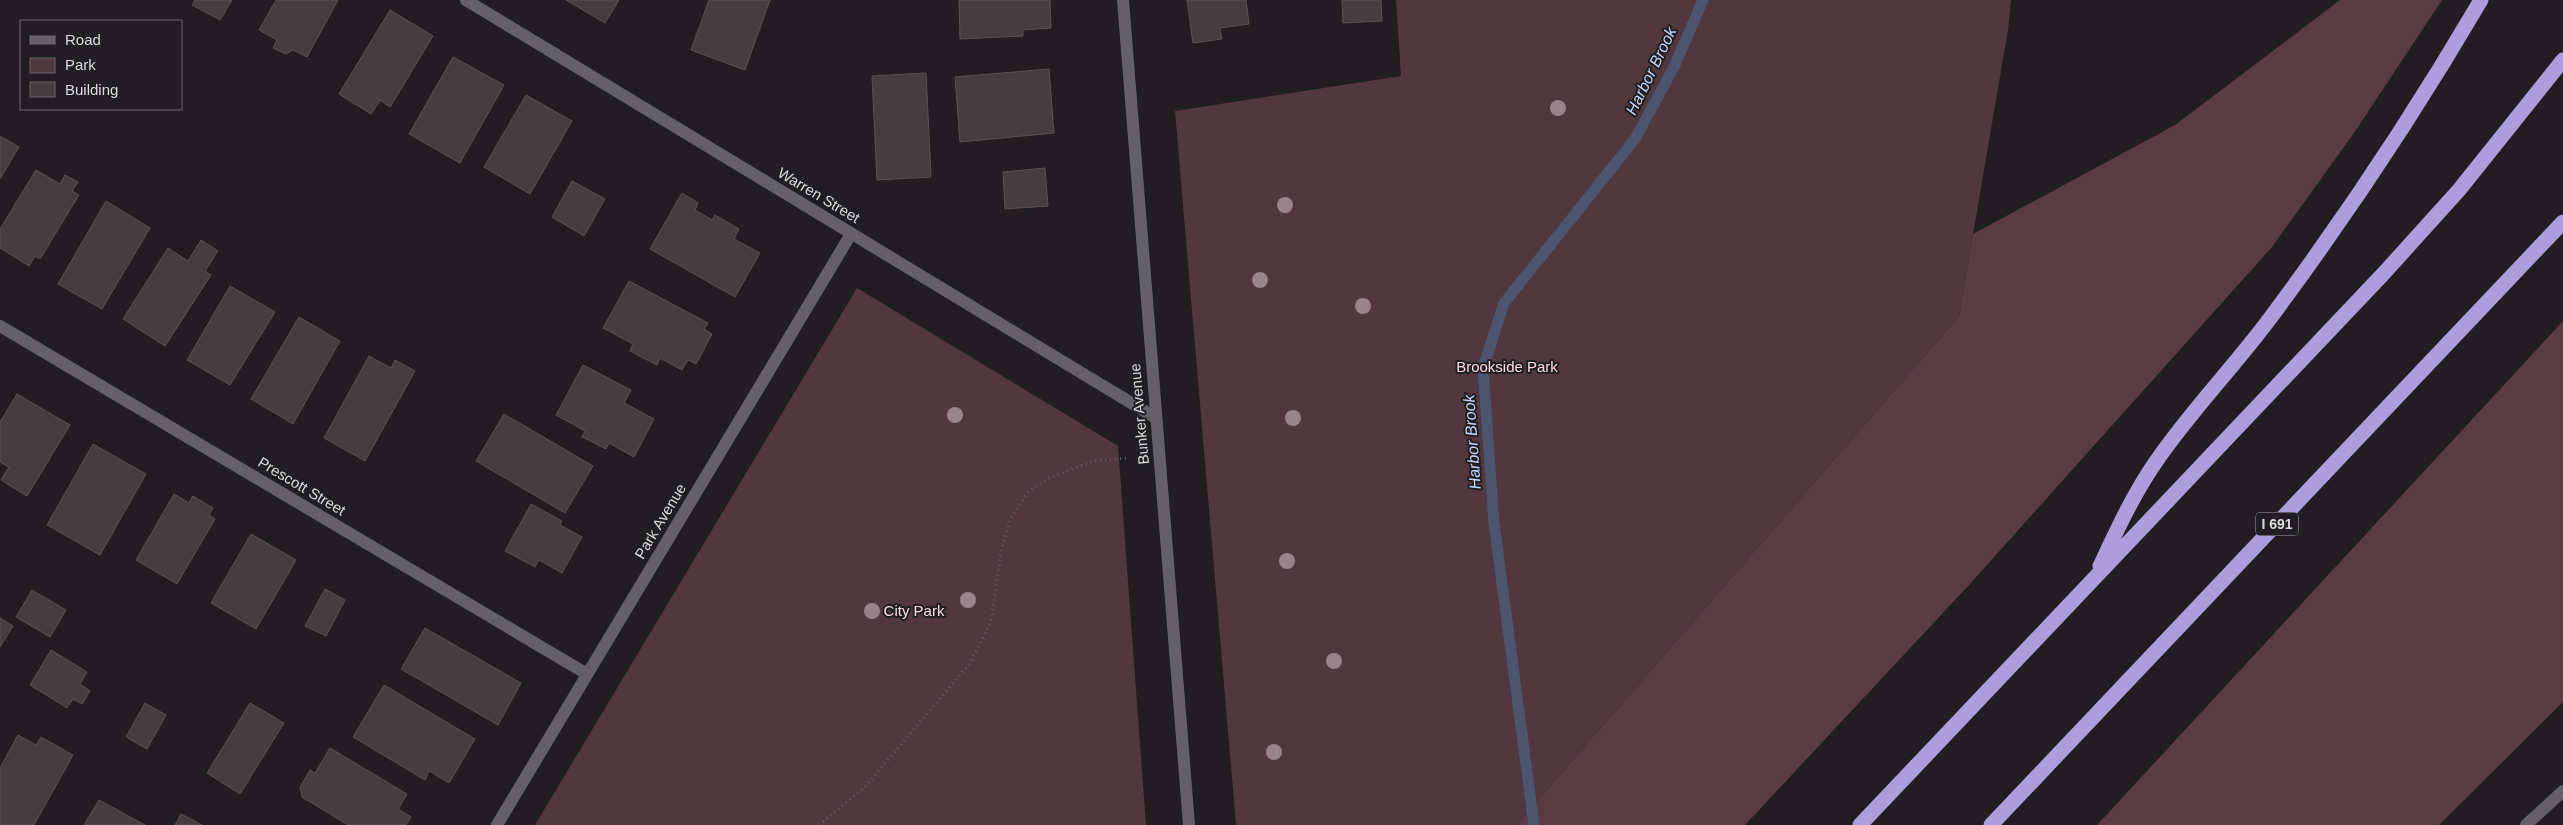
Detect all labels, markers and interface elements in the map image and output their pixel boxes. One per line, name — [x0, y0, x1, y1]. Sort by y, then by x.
legend — [20, 20, 182, 110]
water label: Harbor Brook — [1623, 24, 1680, 117]
text: Road — [65, 31, 101, 48]
text: Park — [65, 56, 96, 73]
text: Building — [65, 81, 118, 98]
street label: Warren Street — [775, 164, 864, 227]
park label: Brookside Park — [1456, 358, 1558, 375]
street label: Bunker Avenue — [1126, 363, 1152, 465]
water label: Harbor Brook — [1460, 393, 1484, 490]
street label: Prescott Street — [255, 453, 350, 519]
street label: Park Avenue — [631, 480, 689, 562]
road number: I 691 — [2256, 512, 2298, 536]
park label: City Park — [884, 602, 945, 619]

